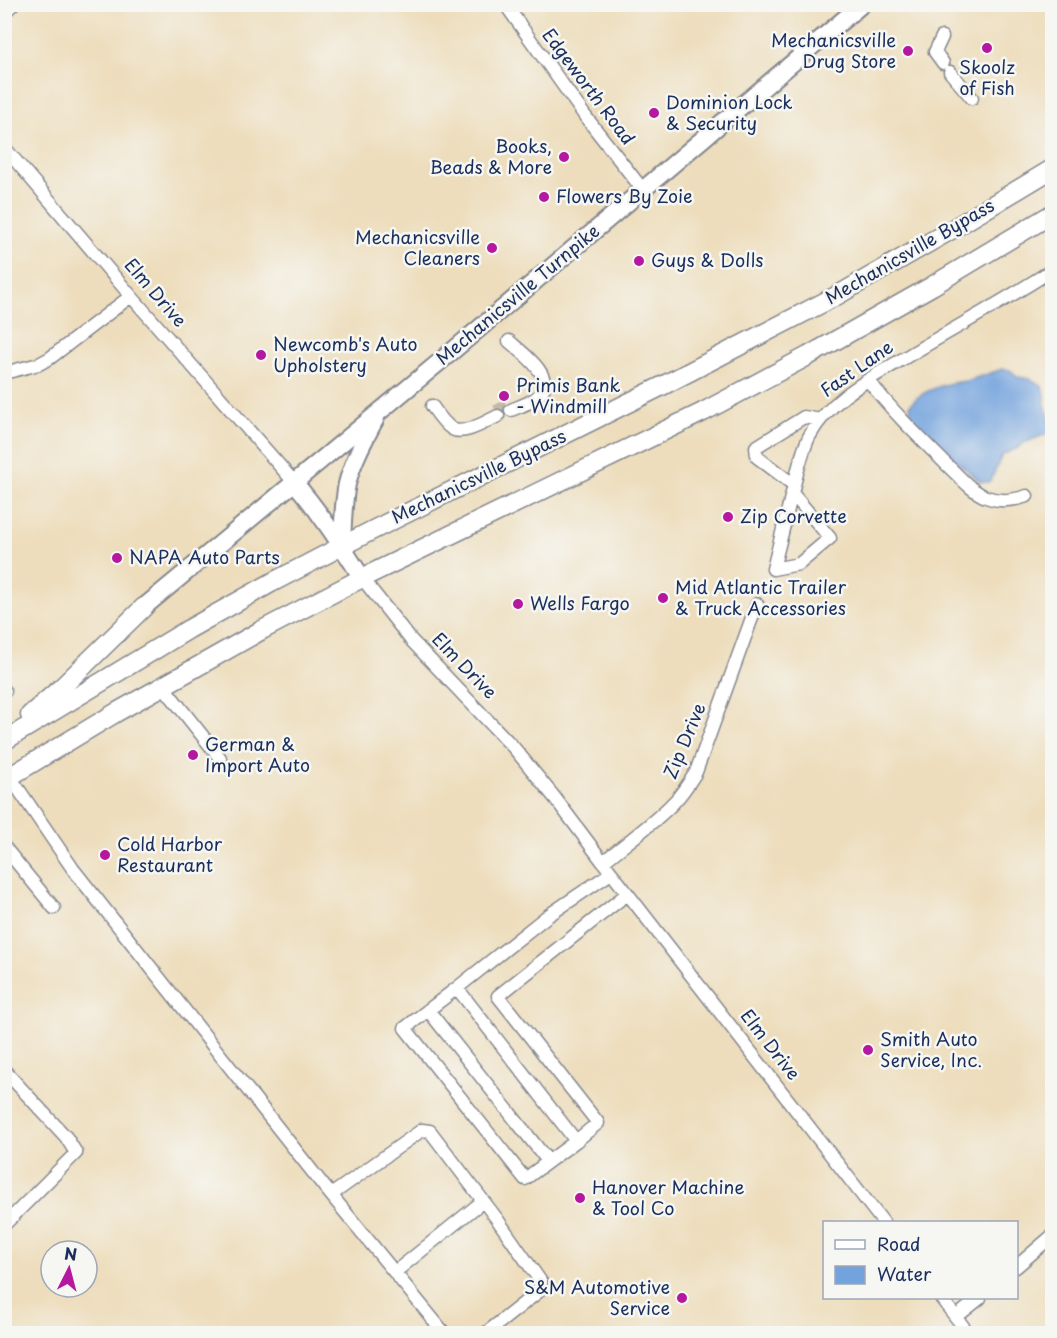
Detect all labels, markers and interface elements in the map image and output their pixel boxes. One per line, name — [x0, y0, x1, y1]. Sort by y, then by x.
street label: Edgeworth Road — [536, 22, 642, 150]
place label: Mechanicsville Drug Store — [771, 26, 896, 74]
marker: Skoolz of Fish — [980, 41, 994, 55]
marker: Mechanicsville Drug Store — [901, 44, 915, 58]
place label: Skoolz of Fish — [959, 53, 1015, 101]
place label: Dominion Lock & Security — [666, 88, 793, 136]
marker: Dominion Lock & Security — [647, 106, 661, 120]
place label: Books, Beads & More — [430, 132, 552, 180]
marker: Books, Beads & More — [557, 150, 571, 164]
place label: Flowers By Zoie — [556, 182, 693, 209]
marker: Flowers By Zoie — [537, 190, 551, 204]
street label: Mechanicsville Bypass — [820, 191, 999, 310]
street label: Mechanicsville Turnpike — [429, 217, 605, 371]
place label: Mechanicsville Cleaners — [355, 223, 480, 271]
marker: Mechanicsville Cleaners — [485, 241, 499, 255]
place label: Guys & Dolls — [651, 246, 763, 273]
street label: Elm Drive — [119, 252, 194, 332]
marker: Guys & Dolls — [632, 254, 646, 268]
place label: Newcomb's Auto Upholstery — [273, 330, 418, 378]
street label: Fast Lane — [814, 333, 898, 403]
marker: Newcomb's Auto Upholstery — [254, 348, 268, 362]
place label: Primis Bank - Windmill — [516, 371, 621, 419]
marker: Primis Bank - Windmill — [497, 389, 511, 403]
street label: Mechanicsville Bypass — [386, 422, 570, 530]
place label: Zip Corvette — [740, 502, 847, 529]
marker: Zip Corvette — [721, 510, 735, 524]
place label: NAPA Auto Parts — [129, 543, 280, 570]
marker: NAPA Auto Parts — [110, 551, 124, 565]
place label: Mid Atlantic Trailer & Truck Accessories — [675, 573, 847, 621]
place label: Wells Fargo — [530, 589, 630, 616]
marker: Mid Atlantic Trailer & Truck Accessories — [656, 591, 670, 605]
marker: Wells Fargo — [511, 597, 525, 611]
street label: Elm Drive — [426, 626, 504, 704]
street label: Zip Drive — [656, 698, 712, 783]
place label: German & Import Auto — [205, 730, 310, 778]
marker: German & Import Auto — [186, 748, 200, 762]
place label: Cold Harbor Restaurant — [117, 830, 223, 878]
marker: Cold Harbor Restaurant — [98, 848, 112, 862]
street label: Elm Drive — [735, 1003, 807, 1085]
place label: Smith Auto Service, Inc. — [880, 1025, 982, 1073]
marker: Smith Auto Service, Inc. — [861, 1043, 875, 1057]
place label: Hanover Machine & Tool Co — [592, 1173, 745, 1221]
marker: Hanover Machine & Tool Co — [573, 1191, 587, 1205]
legend — [823, 1221, 1018, 1299]
text: Road — [877, 1230, 921, 1257]
north arrow — [39, 1239, 99, 1299]
text: N — [63, 1240, 78, 1266]
text: Water — [877, 1260, 932, 1287]
place label: S&M Automotive Service — [524, 1273, 670, 1321]
marker: S&M Automotive Service — [675, 1291, 689, 1305]

